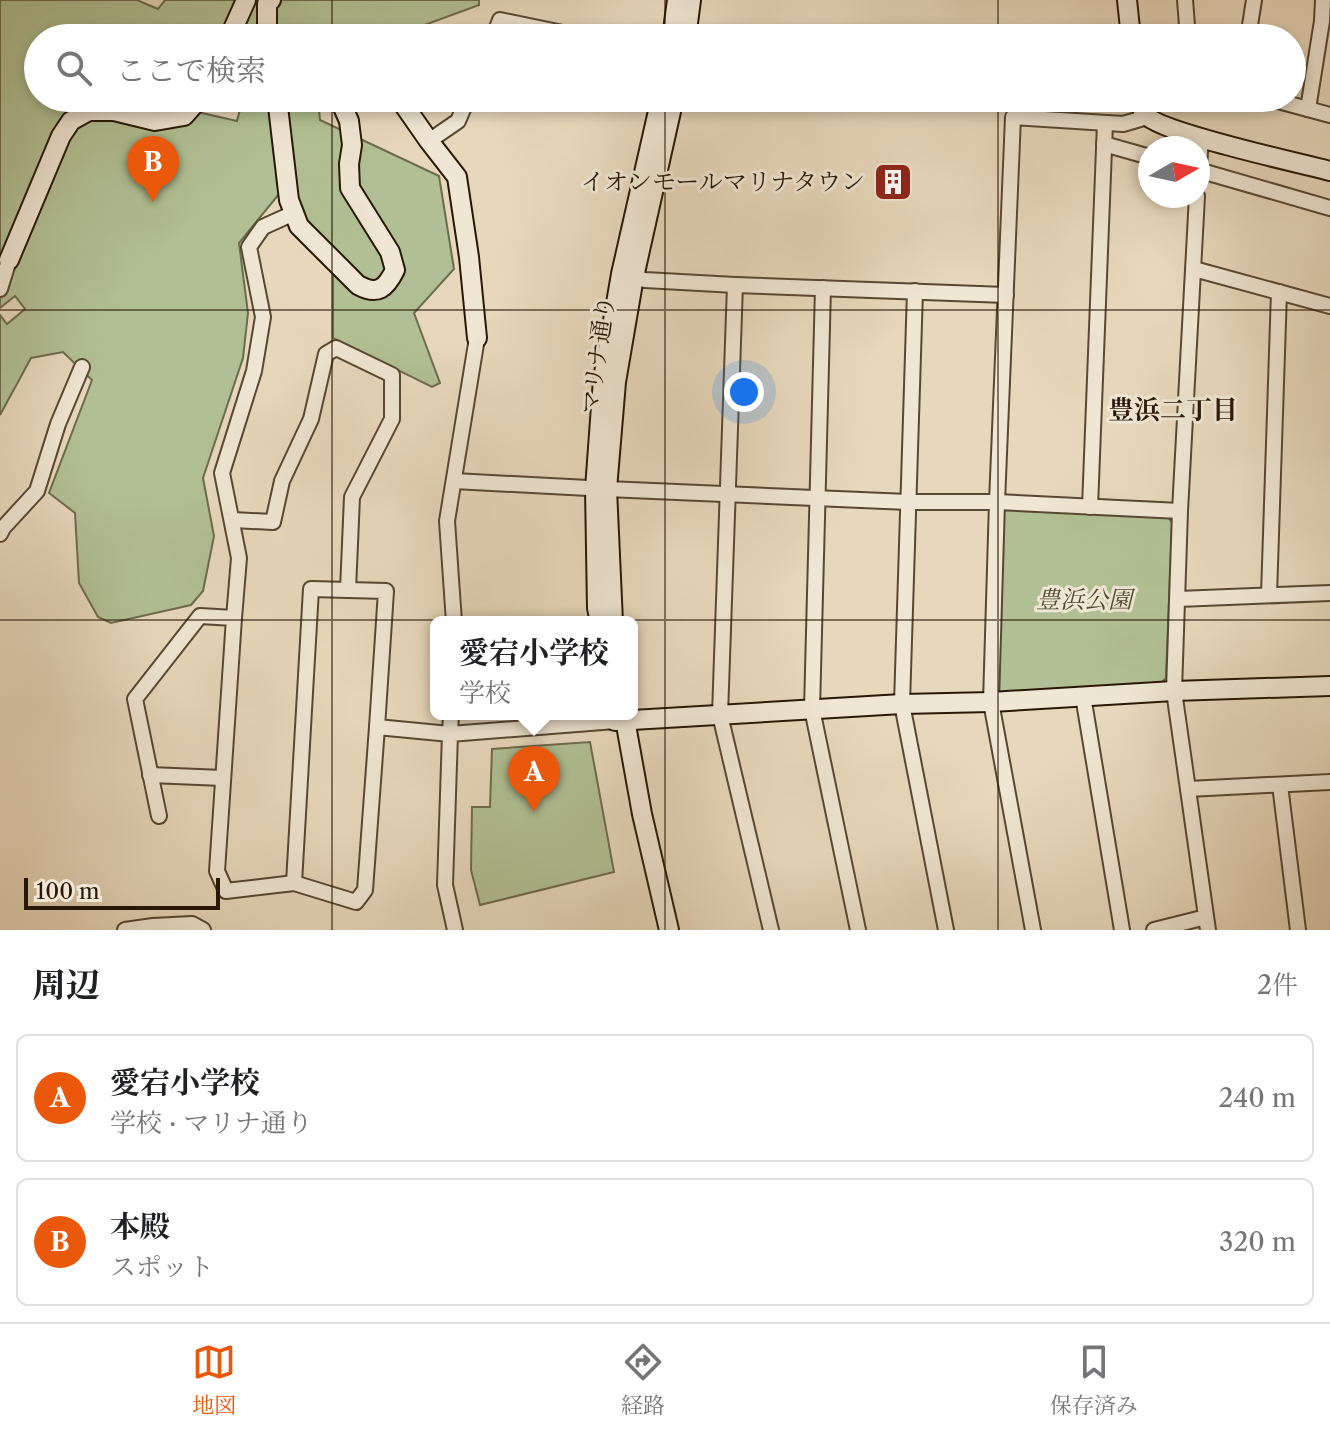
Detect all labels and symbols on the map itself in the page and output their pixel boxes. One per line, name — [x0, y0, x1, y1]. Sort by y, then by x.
pin: B — [127, 136, 179, 202]
north arrow — [1138, 136, 1210, 208]
building icon: イオンモールマリナタウン — [872, 161, 914, 203]
place label: イオンモールマリナタウン — [581, 167, 865, 196]
street label: マリナ通り — [575, 294, 620, 416]
your location — [724, 372, 764, 412]
district label: 豊浜二丁目 — [1108, 394, 1238, 426]
park label: 豊浜公園 — [1036, 585, 1136, 614]
pin: A — [508, 746, 560, 812]
scale bar — [24, 874, 220, 910]

